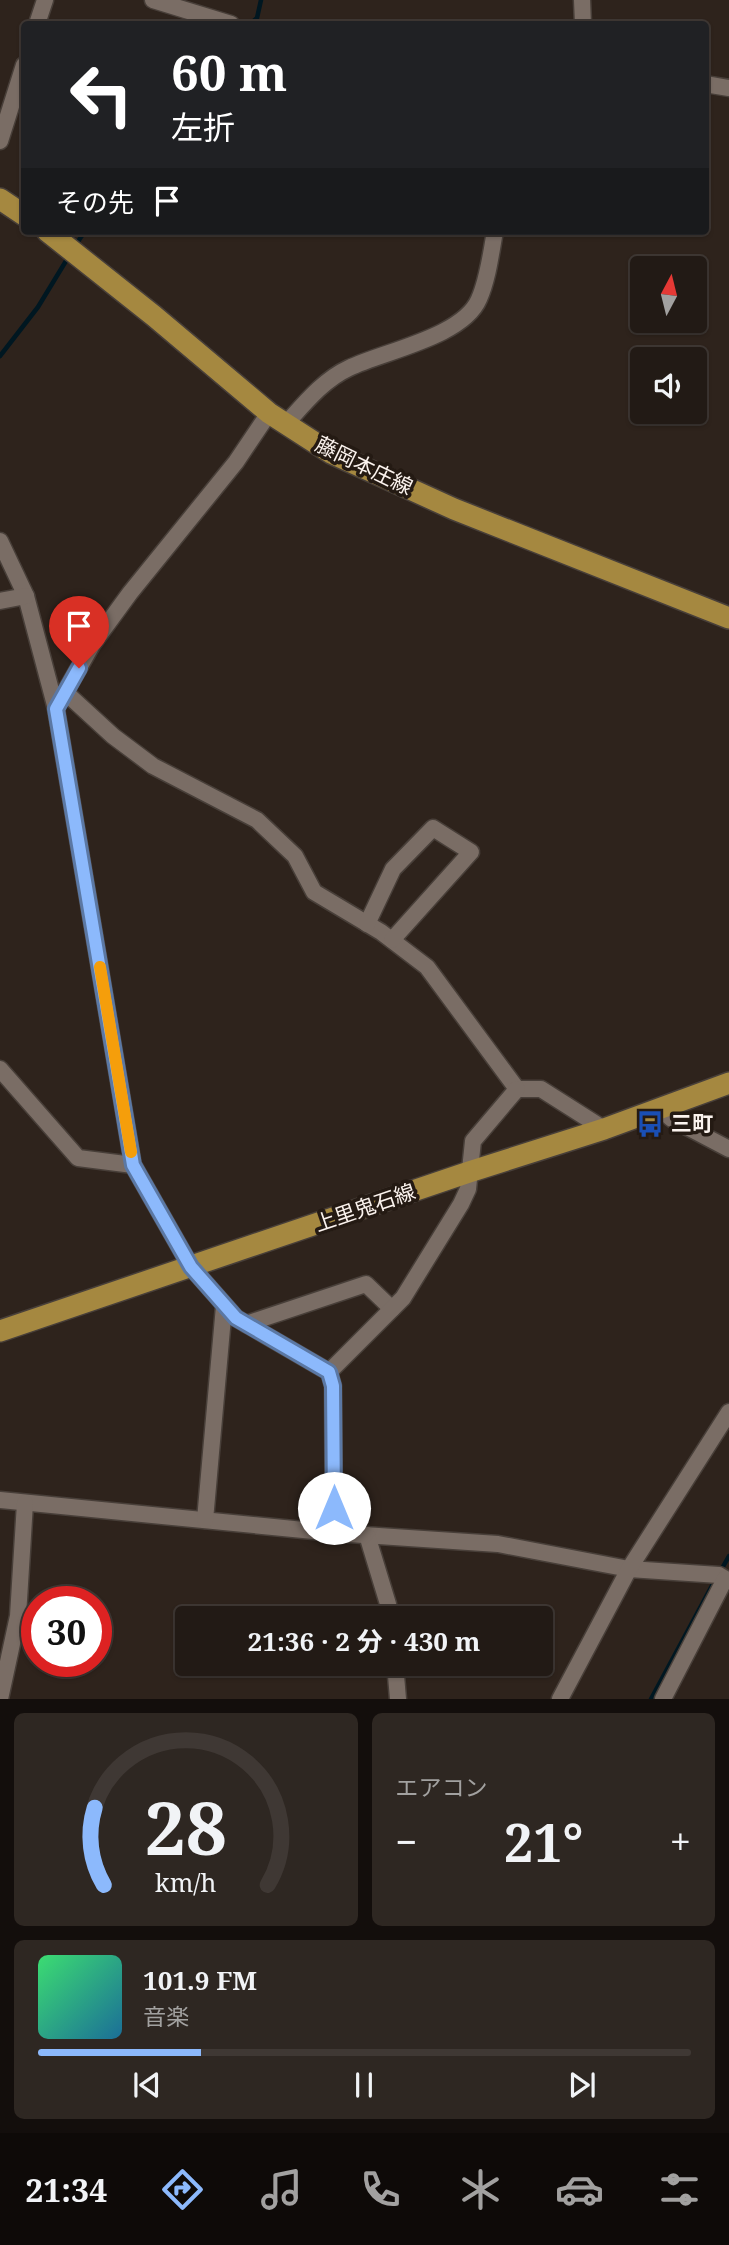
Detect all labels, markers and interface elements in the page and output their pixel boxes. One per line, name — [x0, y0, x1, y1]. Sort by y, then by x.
text: 60 m — [171, 39, 287, 105]
icon: left — [56, 49, 147, 140]
text: 左折 — [171, 105, 235, 148]
icon: arrive — [148, 182, 186, 220]
text: その先 — [56, 184, 134, 220]
north arrow — [630, 256, 707, 332]
map controls — [630, 256, 707, 424]
button: sound — [630, 347, 707, 424]
street label: 藤岡本庄線 — [311, 430, 418, 501]
pin — [49, 596, 109, 668]
icon: arrive — [60, 607, 98, 645]
bus stop icon: 三町 — [635, 1109, 665, 1139]
place label: 三町 — [671, 1109, 713, 1137]
street label: 上里鬼石線 — [310, 1177, 419, 1237]
position arrow — [297, 1471, 371, 1545]
speed limit sign: 30 — [21, 1586, 112, 1677]
text: 21:36 · 2 分 · 430 m — [248, 1623, 480, 1659]
text: エアコン — [396, 1771, 488, 1803]
text: 28 — [145, 1778, 227, 1877]
text: 21° — [504, 1806, 583, 1877]
text: − — [396, 1815, 418, 1867]
text: + — [670, 1815, 691, 1867]
text: km/h — [155, 1865, 217, 1899]
text: 101.9 FM — [143, 1962, 257, 1998]
text: 音楽 — [143, 2000, 189, 2032]
icon: previous — [128, 2066, 166, 2104]
icon: pause — [345, 2066, 383, 2104]
icon: next — [563, 2066, 601, 2104]
icon: directions — [158, 2165, 207, 2214]
icon: music — [257, 2165, 306, 2214]
icon: phone — [356, 2165, 405, 2214]
icon: climate — [456, 2165, 505, 2214]
icon: car — [555, 2165, 604, 2214]
icon: filters — [655, 2165, 704, 2214]
text: 21:34 — [25, 2168, 107, 2211]

